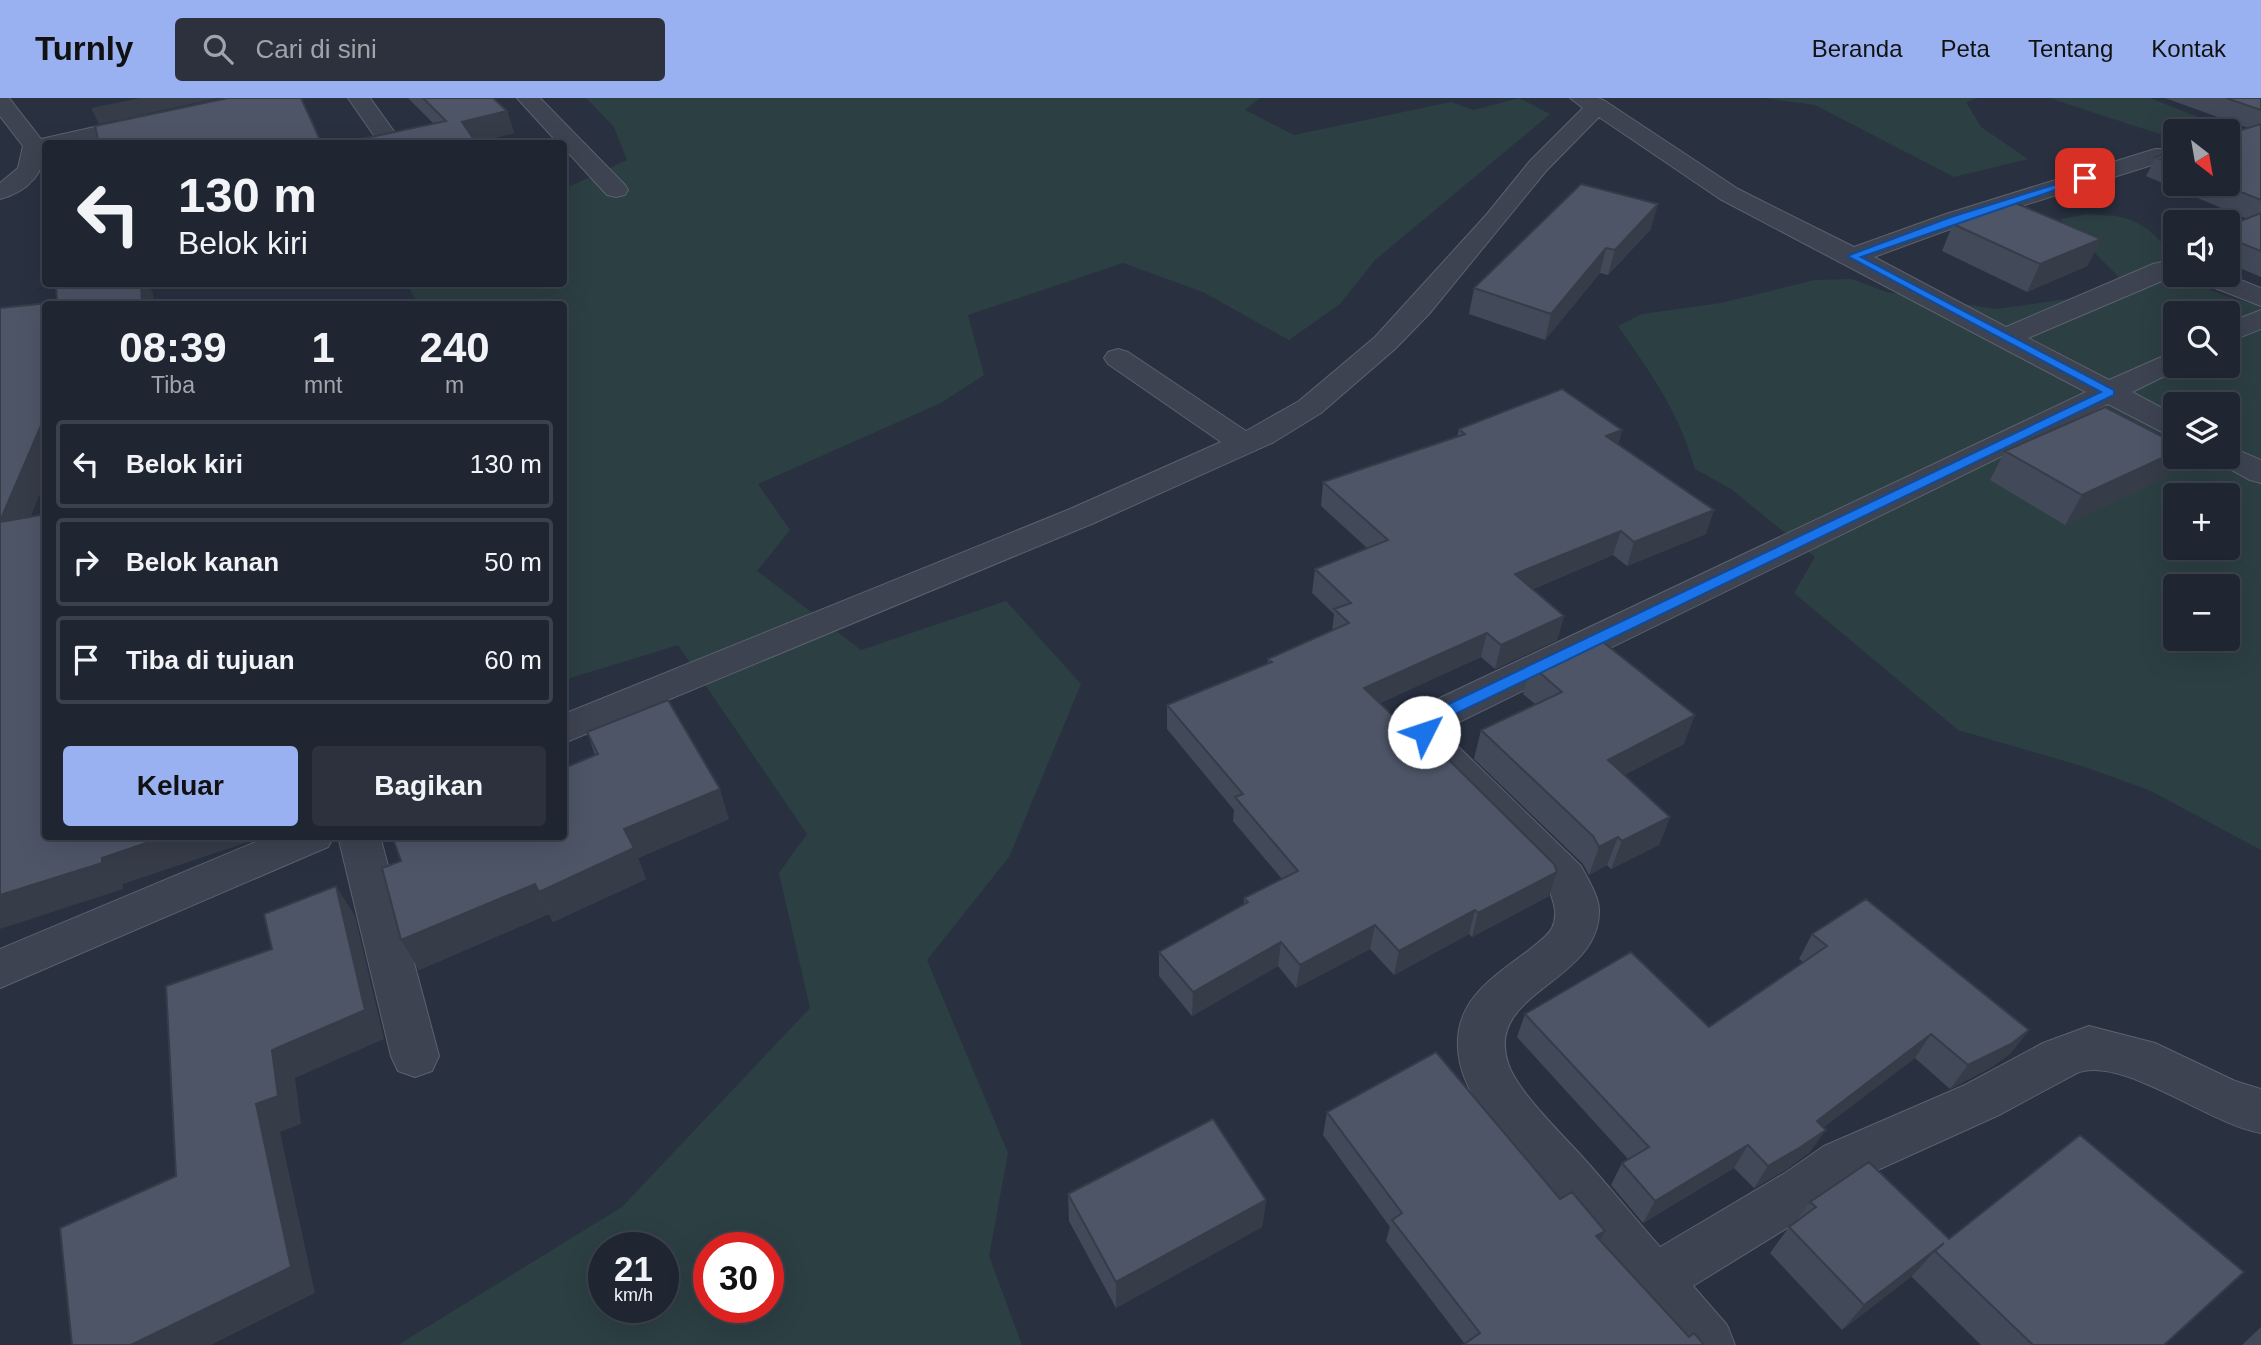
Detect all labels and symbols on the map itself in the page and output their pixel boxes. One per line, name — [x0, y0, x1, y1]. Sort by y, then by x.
north arrow — [2163, 119, 2240, 196]
pin — [2055, 148, 2115, 208]
position arrow — [1387, 695, 1461, 769]
speed limit sign: 30 — [693, 1232, 784, 1323]

